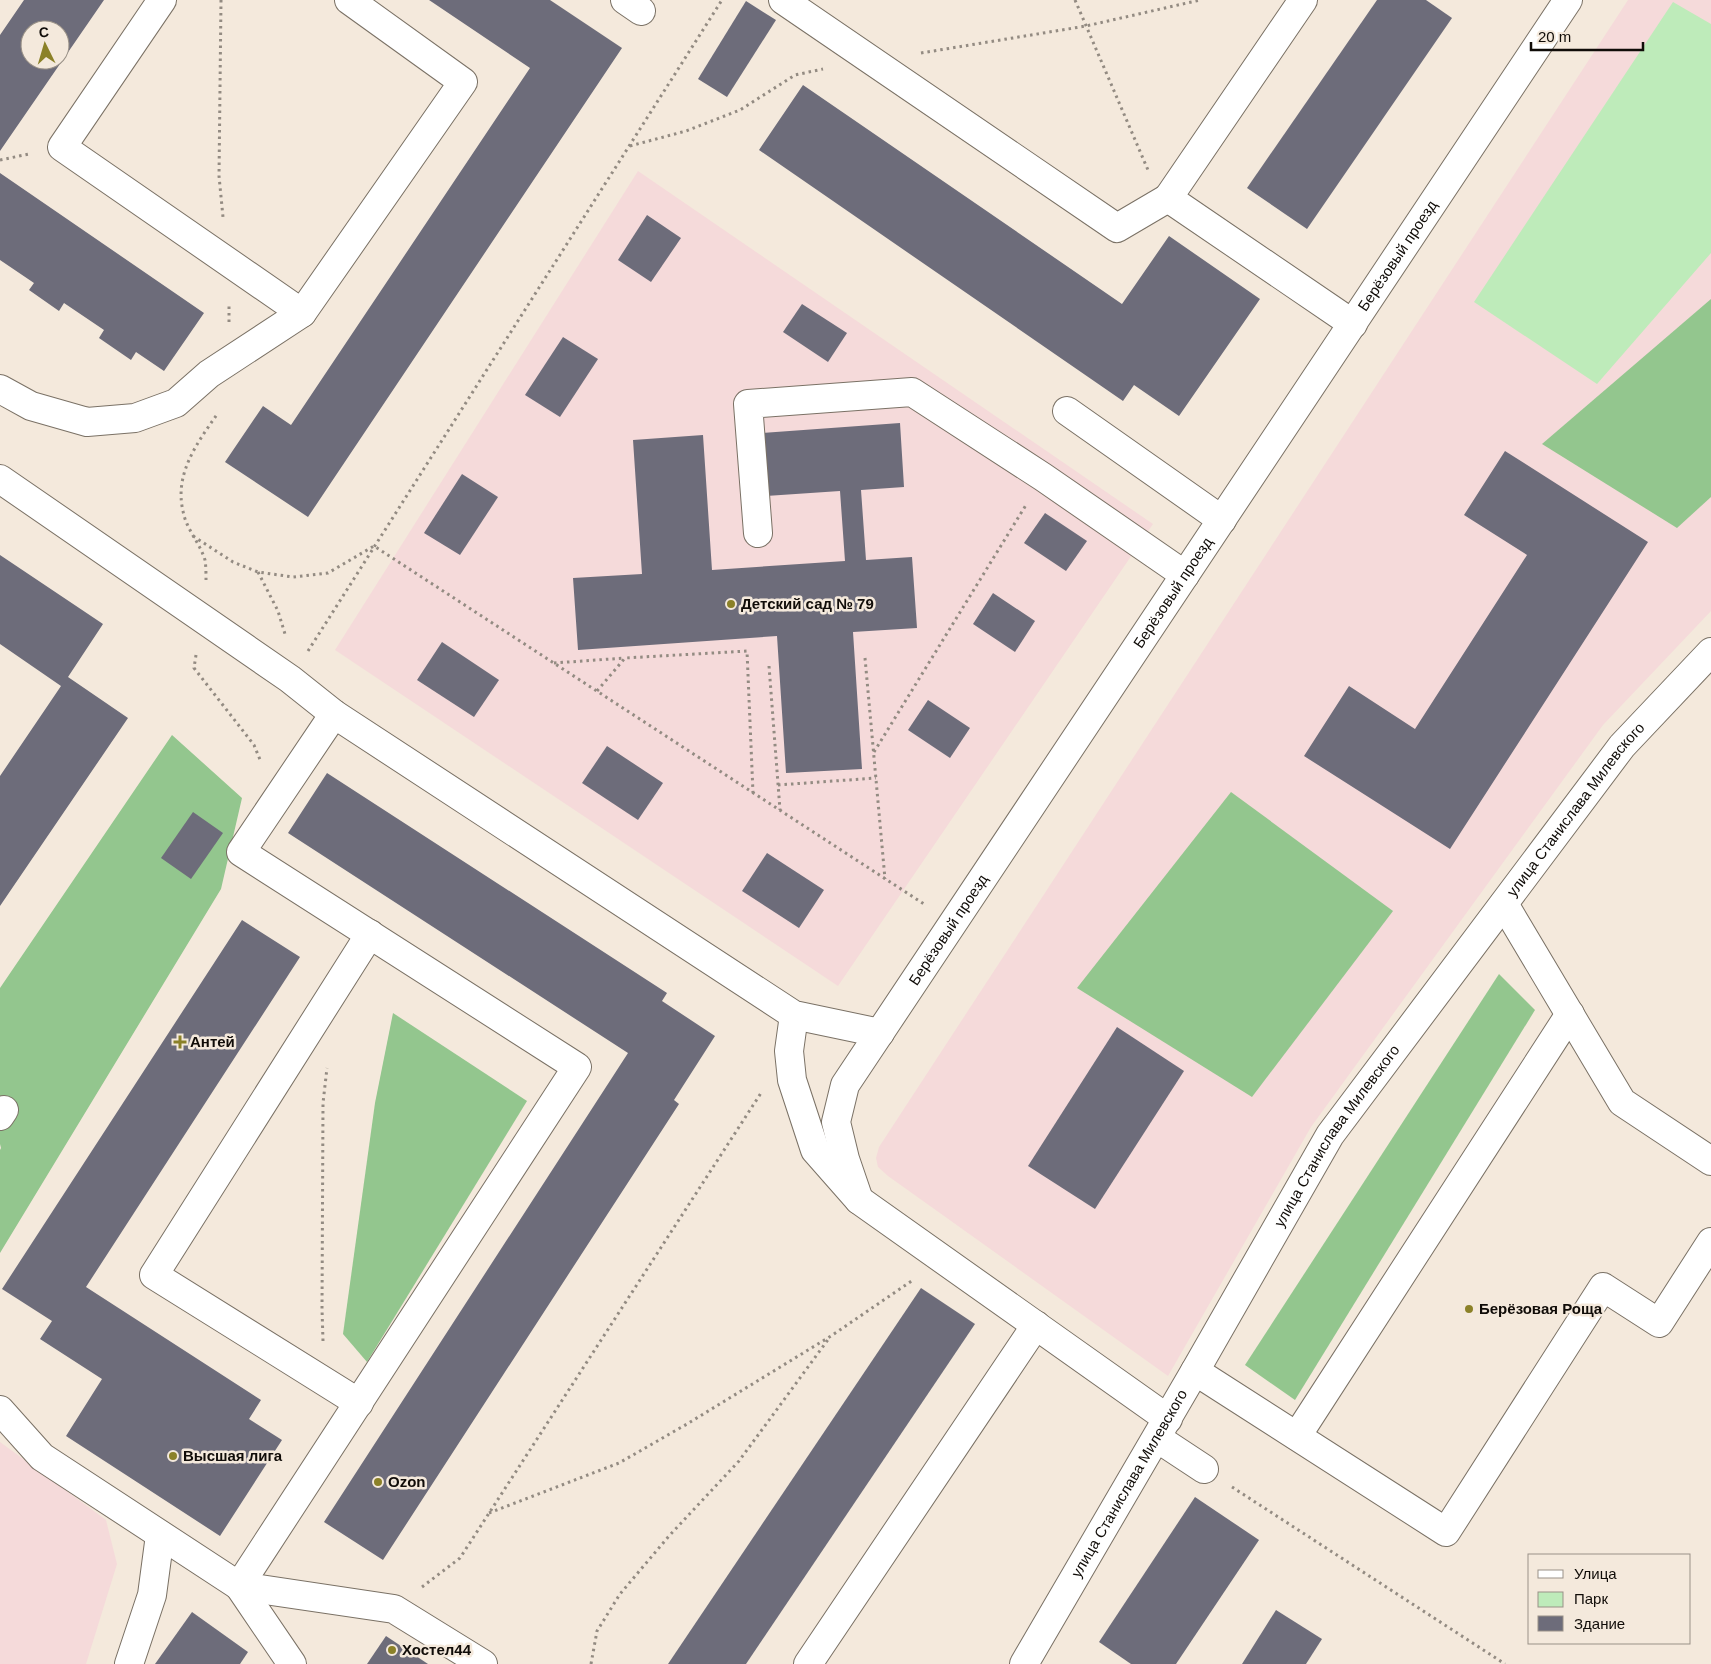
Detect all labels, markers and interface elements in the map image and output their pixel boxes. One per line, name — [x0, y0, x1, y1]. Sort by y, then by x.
north arrow — [20, 20, 70, 70]
scale bar — [1531, 20, 1644, 52]
text: С — [38, 24, 50, 40]
text: 20 m — [1538, 28, 1571, 45]
street label: Берёзовый проезд — [1354, 197, 1440, 314]
street label: Берёзовый проезд — [1130, 534, 1216, 651]
place label: Детский сад № 79 — [741, 595, 874, 612]
marker: Детский сад № 79 — [725, 598, 737, 610]
street label: улица Станислава Милевского — [1503, 719, 1648, 900]
street label: Берёзовый проезд — [905, 871, 991, 988]
place label: Антей — [190, 1033, 235, 1050]
marker: Антей — [174, 1036, 186, 1048]
street label: улица Станислава Милевского — [1270, 1041, 1403, 1230]
place label: Берёзовая Роща — [1479, 1300, 1603, 1317]
marker: Берёзовая Роща — [1463, 1303, 1475, 1315]
street label: улица Станислава Милевского — [1067, 1386, 1190, 1580]
place label: Высшая лига — [183, 1447, 283, 1464]
marker: Высшая лига — [167, 1450, 179, 1462]
place label: Ozon — [388, 1473, 426, 1490]
marker: Ozon — [372, 1476, 384, 1488]
legend — [1528, 1554, 1691, 1644]
text: Улица — [1574, 1565, 1617, 1582]
text: Парк — [1574, 1590, 1608, 1607]
text: Здание — [1574, 1615, 1625, 1632]
place label: Хостел44 — [402, 1641, 472, 1658]
marker: Хостел44 — [386, 1644, 398, 1656]

